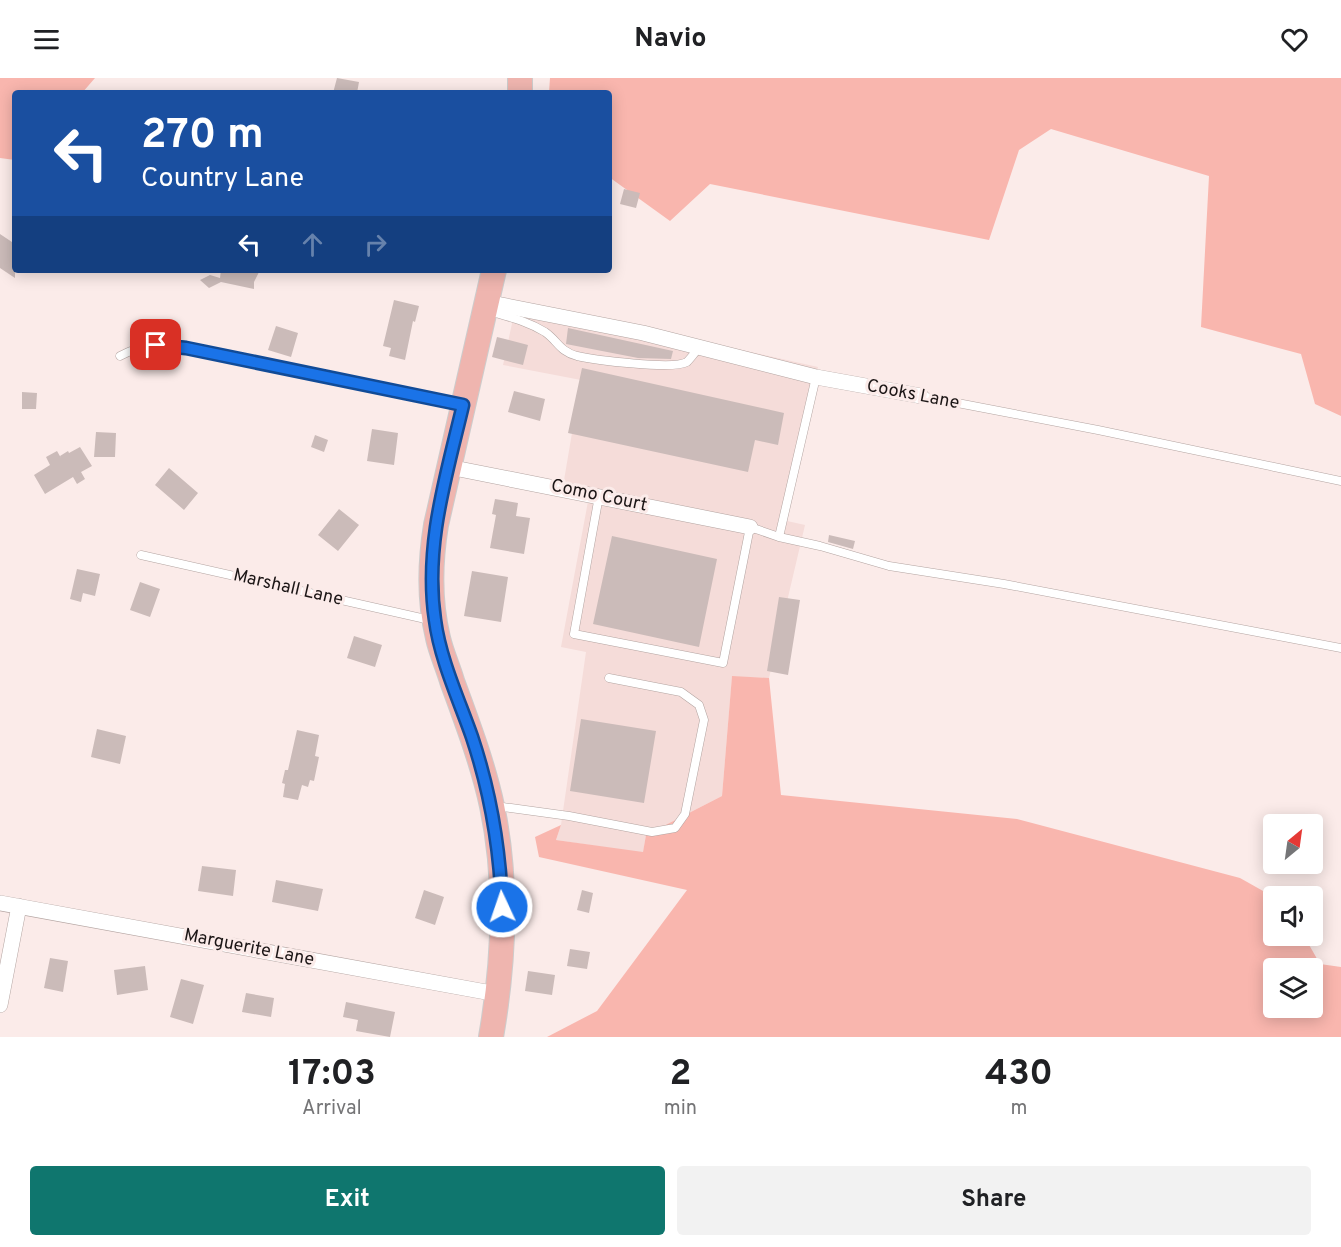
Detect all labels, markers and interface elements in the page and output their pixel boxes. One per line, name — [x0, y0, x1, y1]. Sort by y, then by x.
text: Navio — [634, 22, 707, 56]
icon: menu — [30, 23, 63, 56]
icon: heart — [1278, 23, 1311, 56]
text: 270 m — [141, 110, 264, 163]
icon: left — [42, 114, 120, 192]
text: Country Lane — [141, 162, 304, 196]
icon: left — [233, 228, 266, 261]
icon: ahead — [296, 228, 329, 261]
icon: right — [359, 228, 392, 261]
pin — [130, 319, 181, 370]
icon: arrive — [139, 328, 172, 361]
street label: Cooks Lane — [865, 375, 961, 415]
street label: Como Court — [549, 475, 649, 517]
street label: Marshall Lane — [231, 564, 345, 612]
north arrow — [1263, 814, 1323, 874]
map controls — [1263, 814, 1323, 1018]
position arrow — [470, 875, 534, 939]
button: sound — [1263, 886, 1323, 946]
street label: Marguerite Lane — [182, 924, 316, 972]
button: layers — [1263, 958, 1323, 1018]
text: 17:03 — [288, 1052, 376, 1098]
text: 2 — [669, 1052, 691, 1098]
text: 430 — [985, 1052, 1053, 1098]
text: Arrival — [302, 1096, 362, 1122]
text: min — [664, 1096, 697, 1122]
text: m — [1011, 1096, 1027, 1122]
button: Exit — [30, 1166, 665, 1235]
button: Share — [677, 1166, 1311, 1235]

